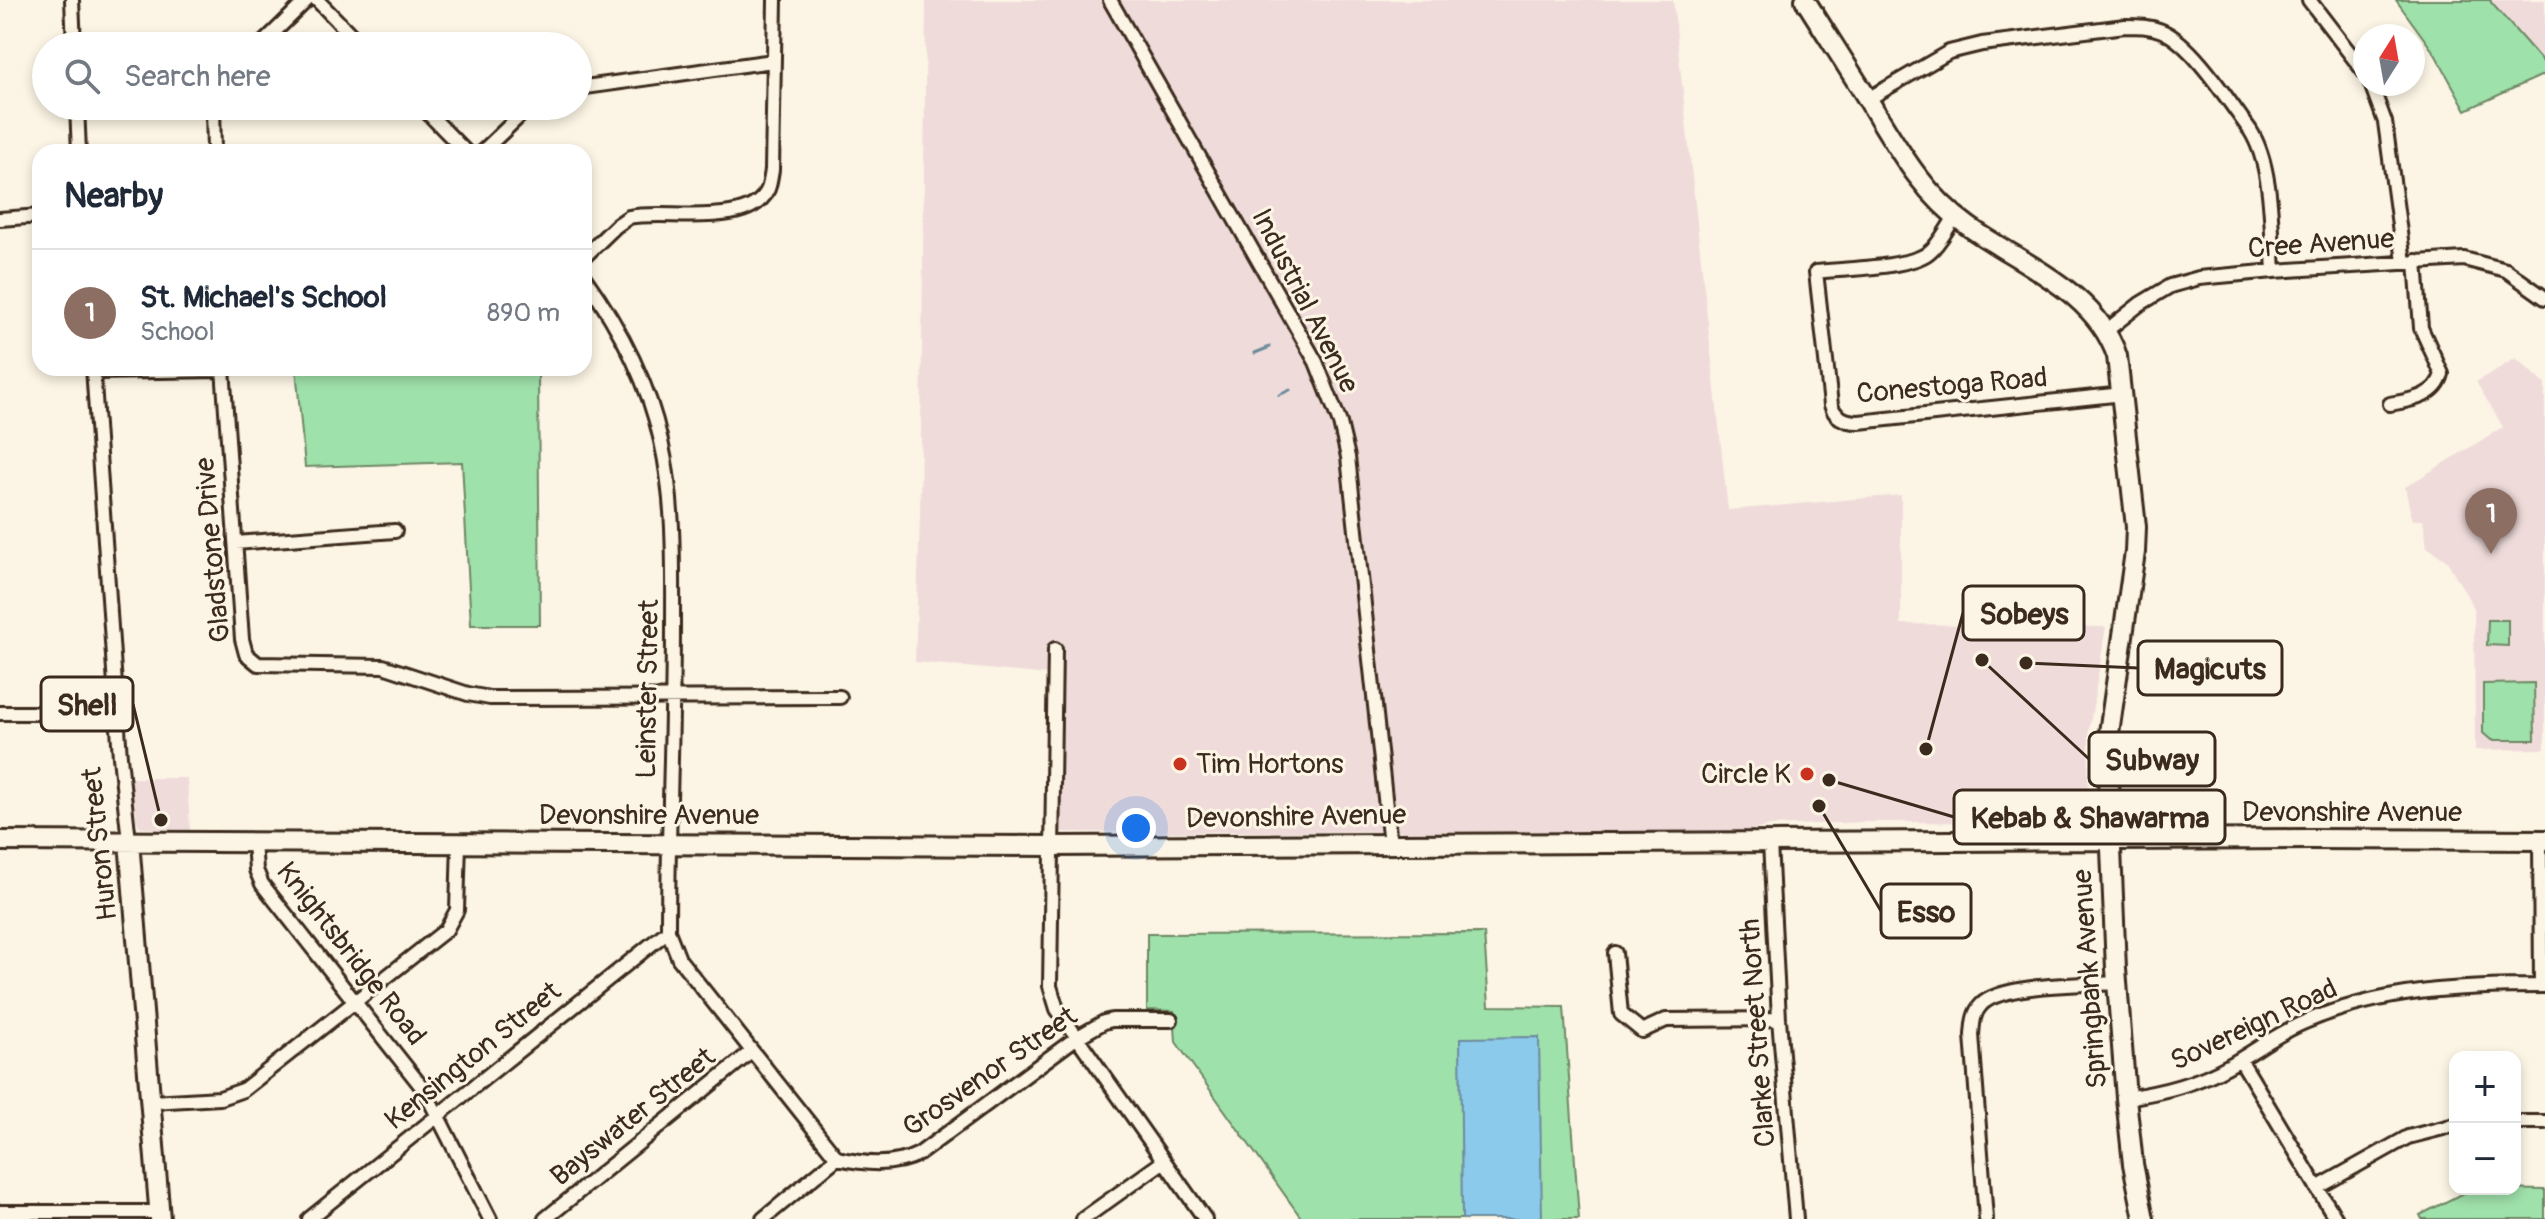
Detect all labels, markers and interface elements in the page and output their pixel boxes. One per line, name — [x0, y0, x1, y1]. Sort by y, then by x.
north arrow — [2353, 24, 2425, 96]
search box — [32, 32, 592, 120]
icon: search — [60, 54, 104, 98]
text: Search here — [124, 58, 271, 95]
text: Nearby — [64, 175, 163, 218]
street label: Industrial Avenue — [1244, 203, 1367, 399]
street label: Cree Avenue — [2247, 221, 2395, 267]
text: St. Michael's School — [140, 279, 387, 316]
text: 1 — [85, 297, 95, 329]
text: 890 m — [487, 297, 560, 329]
text: School — [140, 316, 215, 348]
street label: Conestoga Road — [1855, 360, 2049, 412]
street label: Gladstone Drive — [187, 456, 239, 644]
pin: 1 — [2465, 488, 2517, 554]
callout: Sobeys — [1963, 586, 2084, 640]
text: Sobeys — [1979, 596, 2069, 633]
street label: Leinster Street — [629, 598, 667, 779]
callout: Magicuts — [2138, 641, 2282, 695]
text: Magicuts — [2154, 651, 2266, 688]
callout: Shell — [41, 677, 133, 731]
text: Shell — [57, 687, 117, 724]
callout: Subway — [2089, 732, 2215, 786]
text: Subway — [2105, 742, 2199, 779]
place label: Tim Hortons — [1196, 747, 1344, 782]
marker: Tim Hortons — [1171, 755, 1189, 773]
place label: Circle K — [1701, 757, 1791, 792]
street label: Huron Street — [74, 765, 125, 922]
marker: Circle K — [1798, 765, 1816, 783]
callout: Kebab & Shawarma — [1954, 790, 2225, 844]
street label: Devonshire Avenue — [2242, 795, 2462, 830]
street label: Devonshire Avenue — [539, 798, 759, 833]
street label: Devonshire Avenue — [1186, 798, 1407, 836]
text: Kebab & Shawarma — [1970, 800, 2210, 837]
your location — [1116, 808, 1156, 848]
street label: Knightsbridge Road — [268, 855, 434, 1053]
street label: Springbank Avenue — [2065, 868, 2115, 1090]
callout: Esso — [1881, 884, 1971, 938]
text: Esso — [1897, 894, 1955, 931]
street label: Clarke Street North — [1733, 918, 1783, 1148]
street label: Sovereign Road — [2165, 971, 2343, 1079]
street label: Kensington Street — [378, 974, 569, 1138]
street label: Grosvenor Street — [896, 999, 1085, 1145]
street label: Bayswater Street — [544, 1040, 723, 1194]
map controls — [2449, 1051, 2521, 1195]
button: + — [2449, 1051, 2521, 1123]
button: − — [2449, 1123, 2521, 1195]

